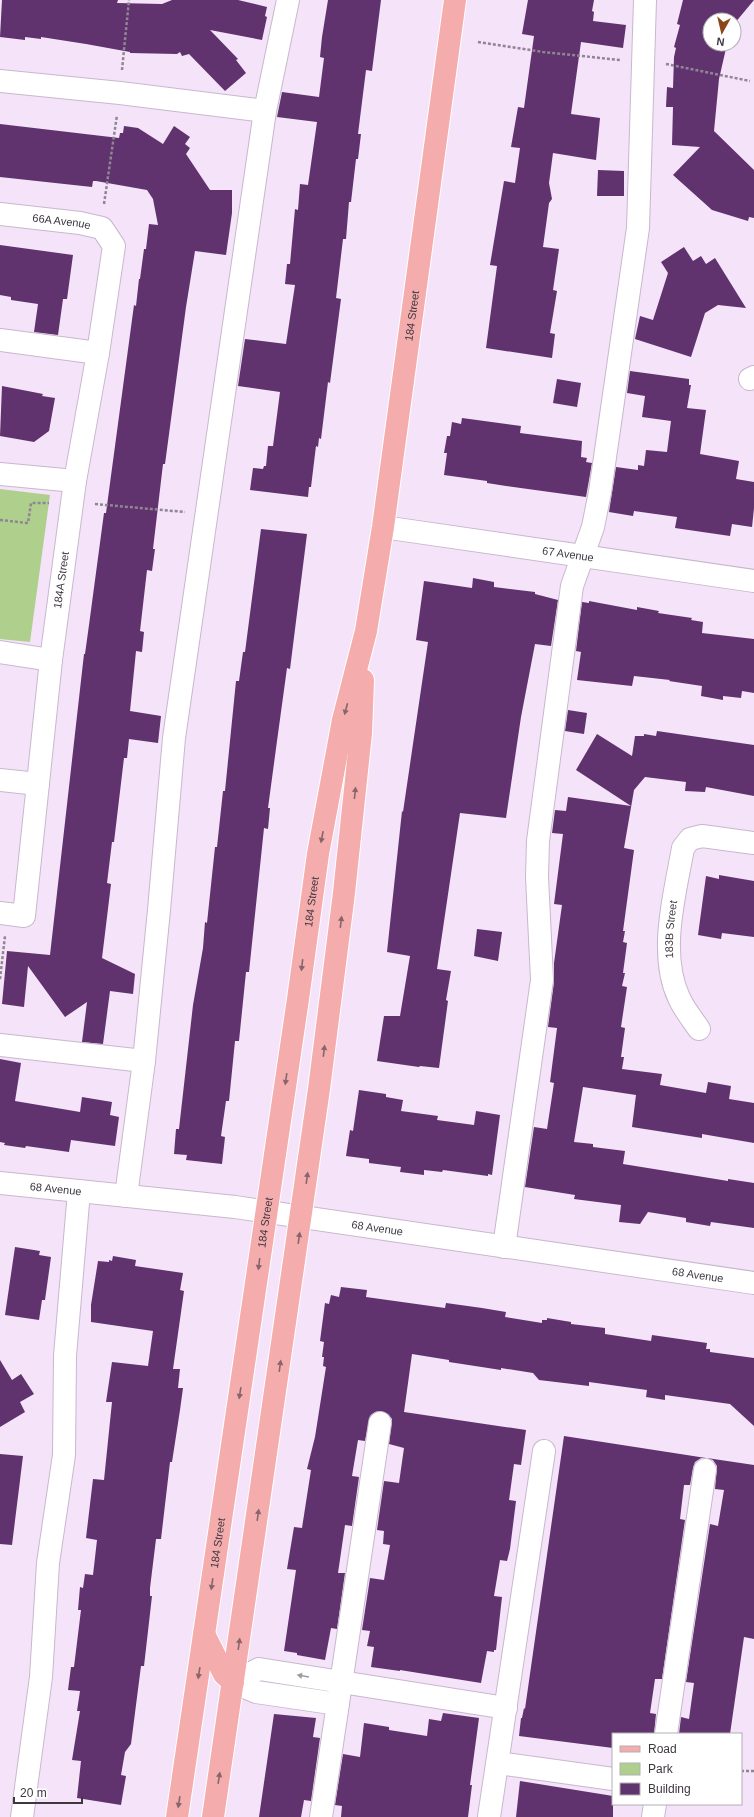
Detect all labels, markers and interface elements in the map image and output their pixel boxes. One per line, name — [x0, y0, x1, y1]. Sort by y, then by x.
north arrow — [702, 12, 742, 52]
text: N — [716, 35, 725, 48]
street label: 66A Avenue — [32, 212, 92, 231]
street label: 184 Street — [402, 290, 421, 342]
street label: 67 Avenue — [542, 544, 595, 564]
street label: 184A Street — [51, 551, 71, 609]
one-way arrow — [343, 703, 349, 715]
one-way arrow — [352, 787, 358, 799]
one-way arrow — [318, 831, 324, 843]
street label: 184 Street — [302, 876, 321, 928]
street label: 183B Street — [663, 900, 679, 959]
one-way arrow — [338, 916, 344, 928]
one-way arrow — [299, 959, 305, 971]
one-way arrow — [321, 1045, 327, 1057]
one-way arrow — [283, 1073, 289, 1085]
one-way arrow — [304, 1172, 310, 1184]
street label: 68 Avenue — [29, 1180, 82, 1197]
street label: 184 Street — [255, 1196, 275, 1248]
street label: 68 Avenue — [351, 1218, 404, 1238]
one-way arrow — [296, 1232, 302, 1244]
one-way arrow — [255, 1258, 262, 1270]
street label: 68 Avenue — [671, 1265, 724, 1284]
one-way arrow — [277, 1360, 283, 1372]
one-way arrow — [237, 1387, 243, 1399]
one-way arrow — [255, 1509, 261, 1521]
street label: 184 Street — [208, 1517, 227, 1569]
one-way arrow — [209, 1578, 215, 1590]
one-way arrow — [236, 1638, 242, 1650]
one-way arrow — [196, 1667, 202, 1679]
one-way arrow — [297, 1673, 309, 1679]
legend — [612, 1733, 742, 1805]
text: Road — [648, 1742, 677, 1756]
text: Park — [648, 1762, 674, 1776]
one-way arrow — [216, 1772, 222, 1785]
scale bar — [14, 1779, 82, 1805]
text: Building — [648, 1782, 691, 1796]
text: 20 m — [20, 1786, 47, 1800]
one-way arrow — [176, 1795, 182, 1808]

